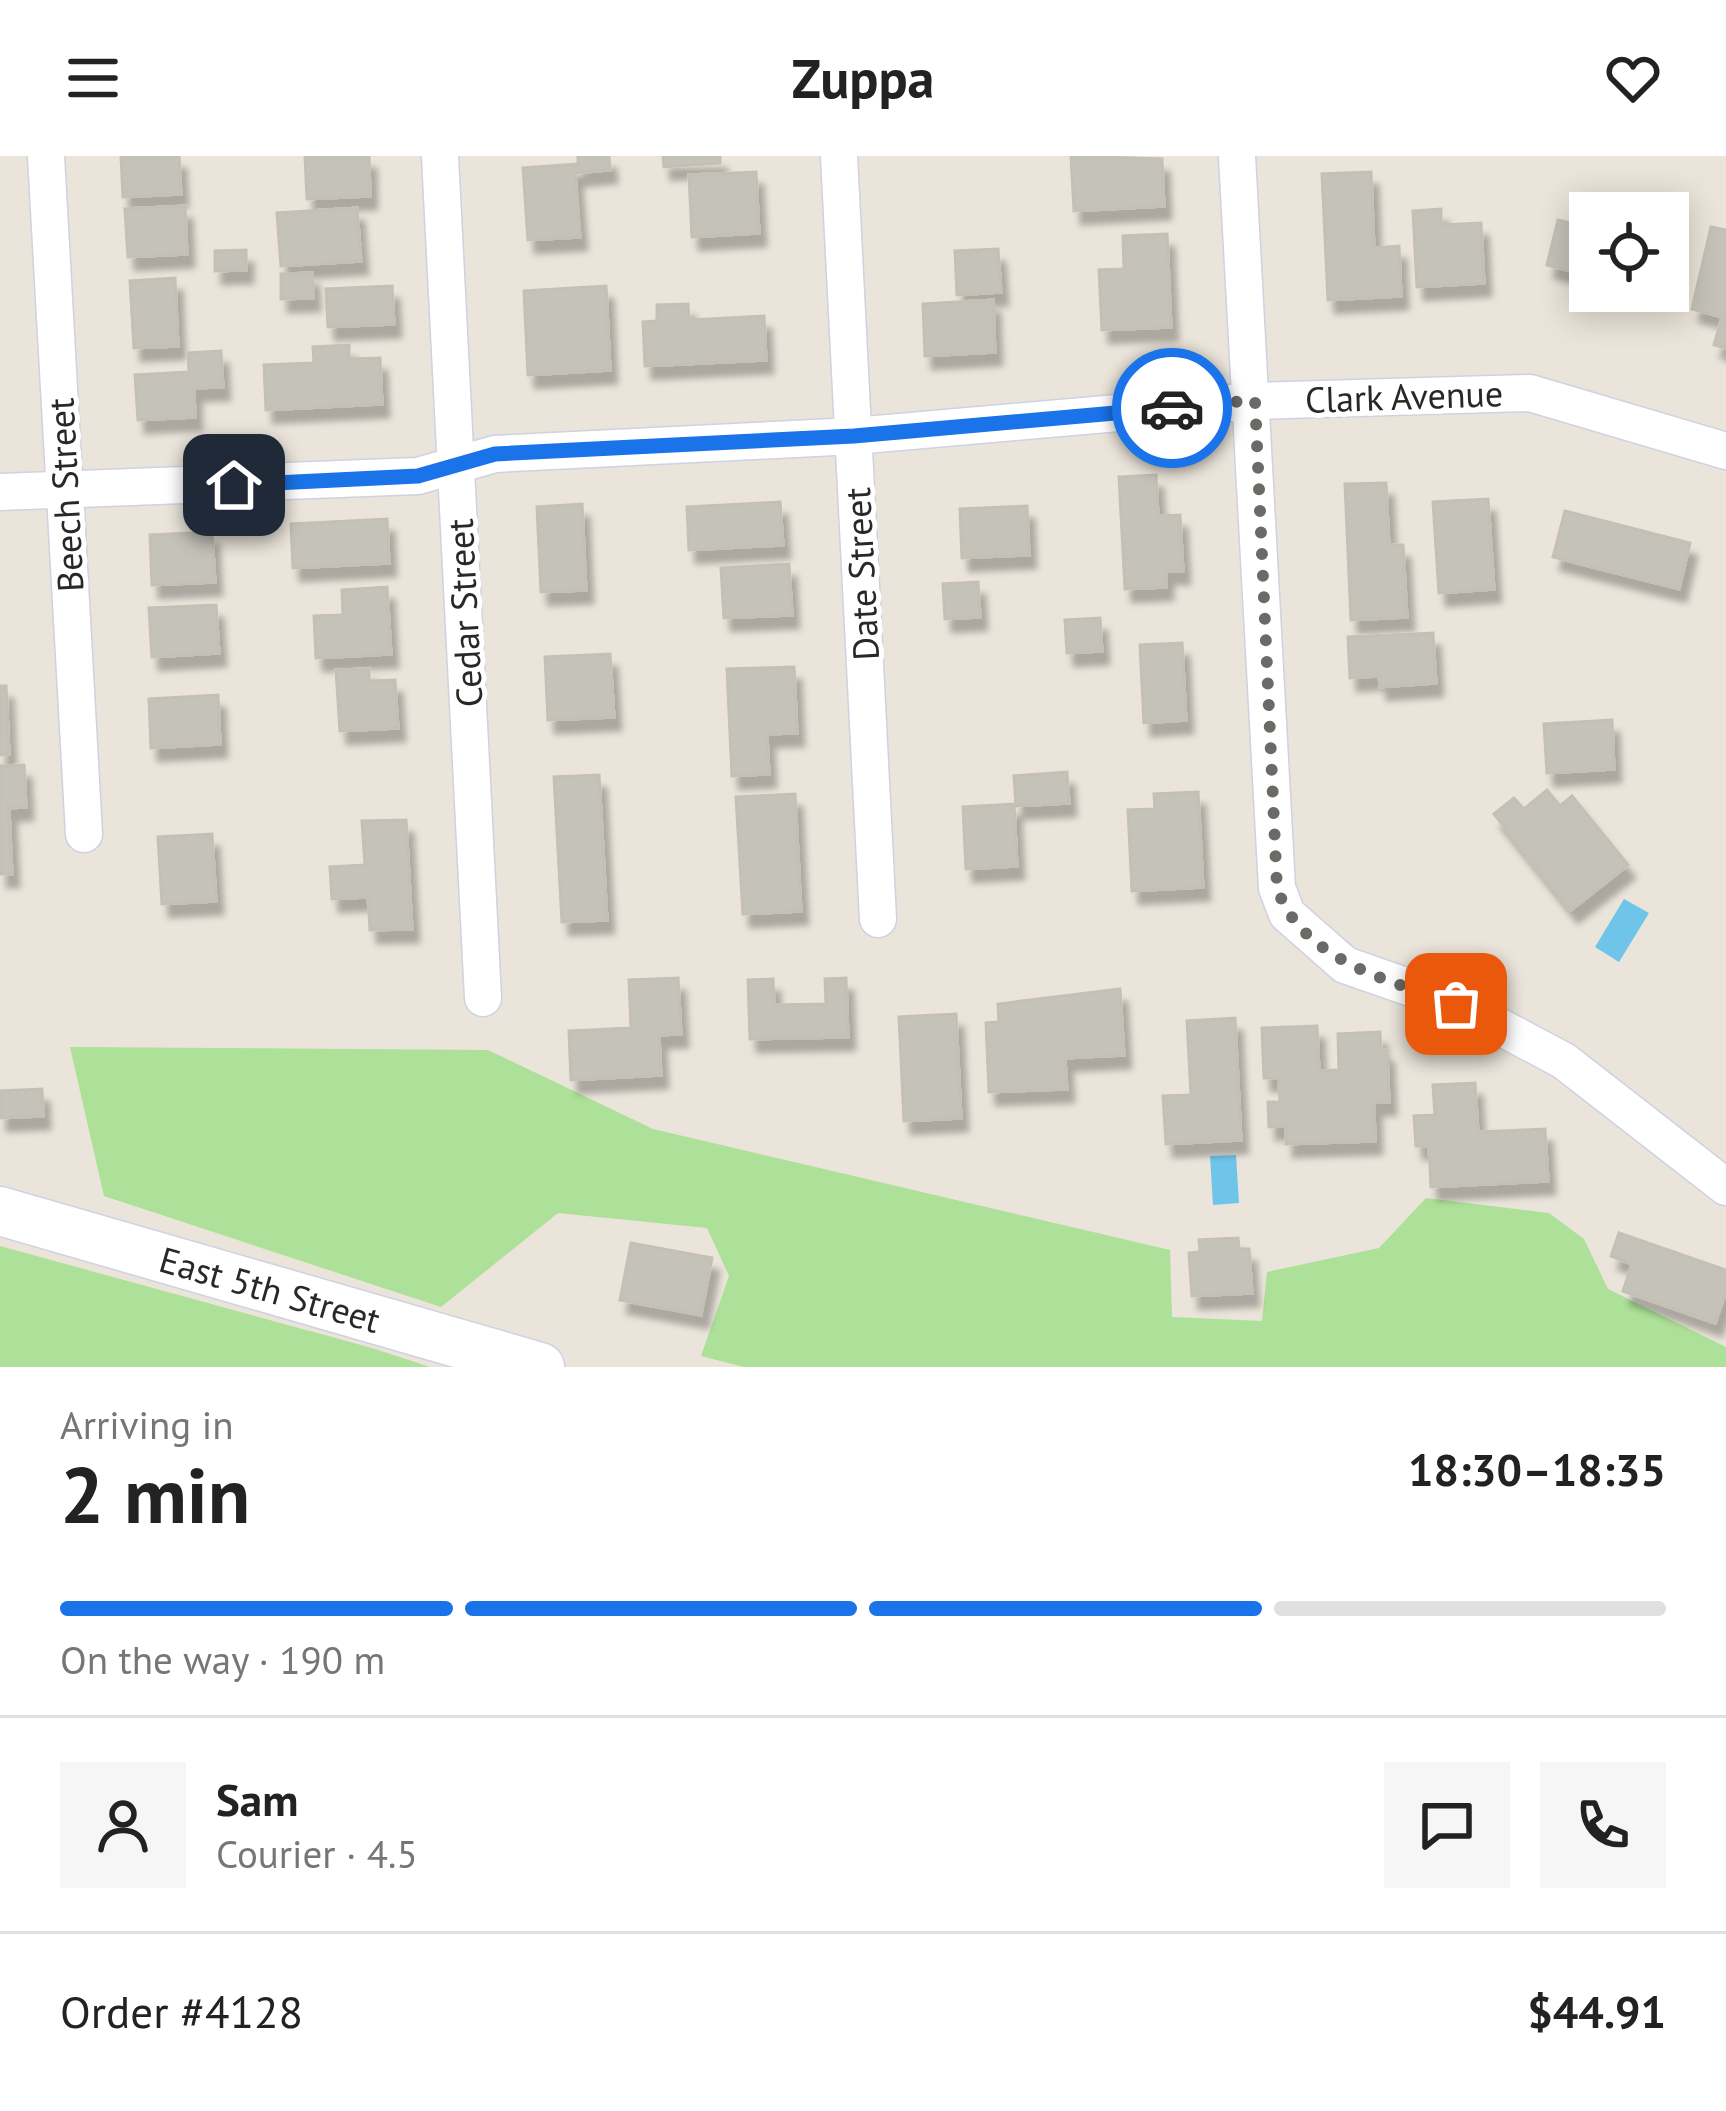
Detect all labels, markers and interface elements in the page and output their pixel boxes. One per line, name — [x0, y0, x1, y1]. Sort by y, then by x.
text: Zuppa — [792, 43, 934, 113]
icon: menu — [60, 45, 126, 111]
icon: heart — [1600, 45, 1666, 111]
map controls — [1569, 192, 1689, 312]
button: locate — [1569, 192, 1689, 312]
courier — [1112, 348, 1232, 468]
street label: Clark Avenue — [1304, 369, 1504, 423]
icon: car — [1139, 375, 1205, 441]
street label: Beech Street — [36, 397, 94, 593]
pin — [183, 434, 285, 536]
icon: home — [201, 452, 267, 518]
street label: Date Street — [833, 486, 889, 662]
street label: Cedar Street — [436, 518, 492, 708]
pin — [1405, 953, 1507, 1055]
icon: bag — [1423, 971, 1489, 1037]
street label: East 5th Street — [154, 1235, 386, 1343]
text: Arriving in — [60, 1399, 234, 1450]
text: 18:30–18:35 — [1408, 1440, 1666, 1498]
text: 2 min — [60, 1444, 250, 1545]
text: On the way · 190 m — [60, 1634, 385, 1685]
button: person — [60, 1762, 186, 1888]
button: chat — [1384, 1762, 1510, 1888]
button: phone — [1540, 1762, 1666, 1888]
text: Sam — [216, 1770, 298, 1828]
text: Courier · 4.5 — [216, 1828, 418, 1879]
text: Order #4128 — [60, 1982, 303, 2040]
text: $44.91 — [1527, 1982, 1666, 2040]

